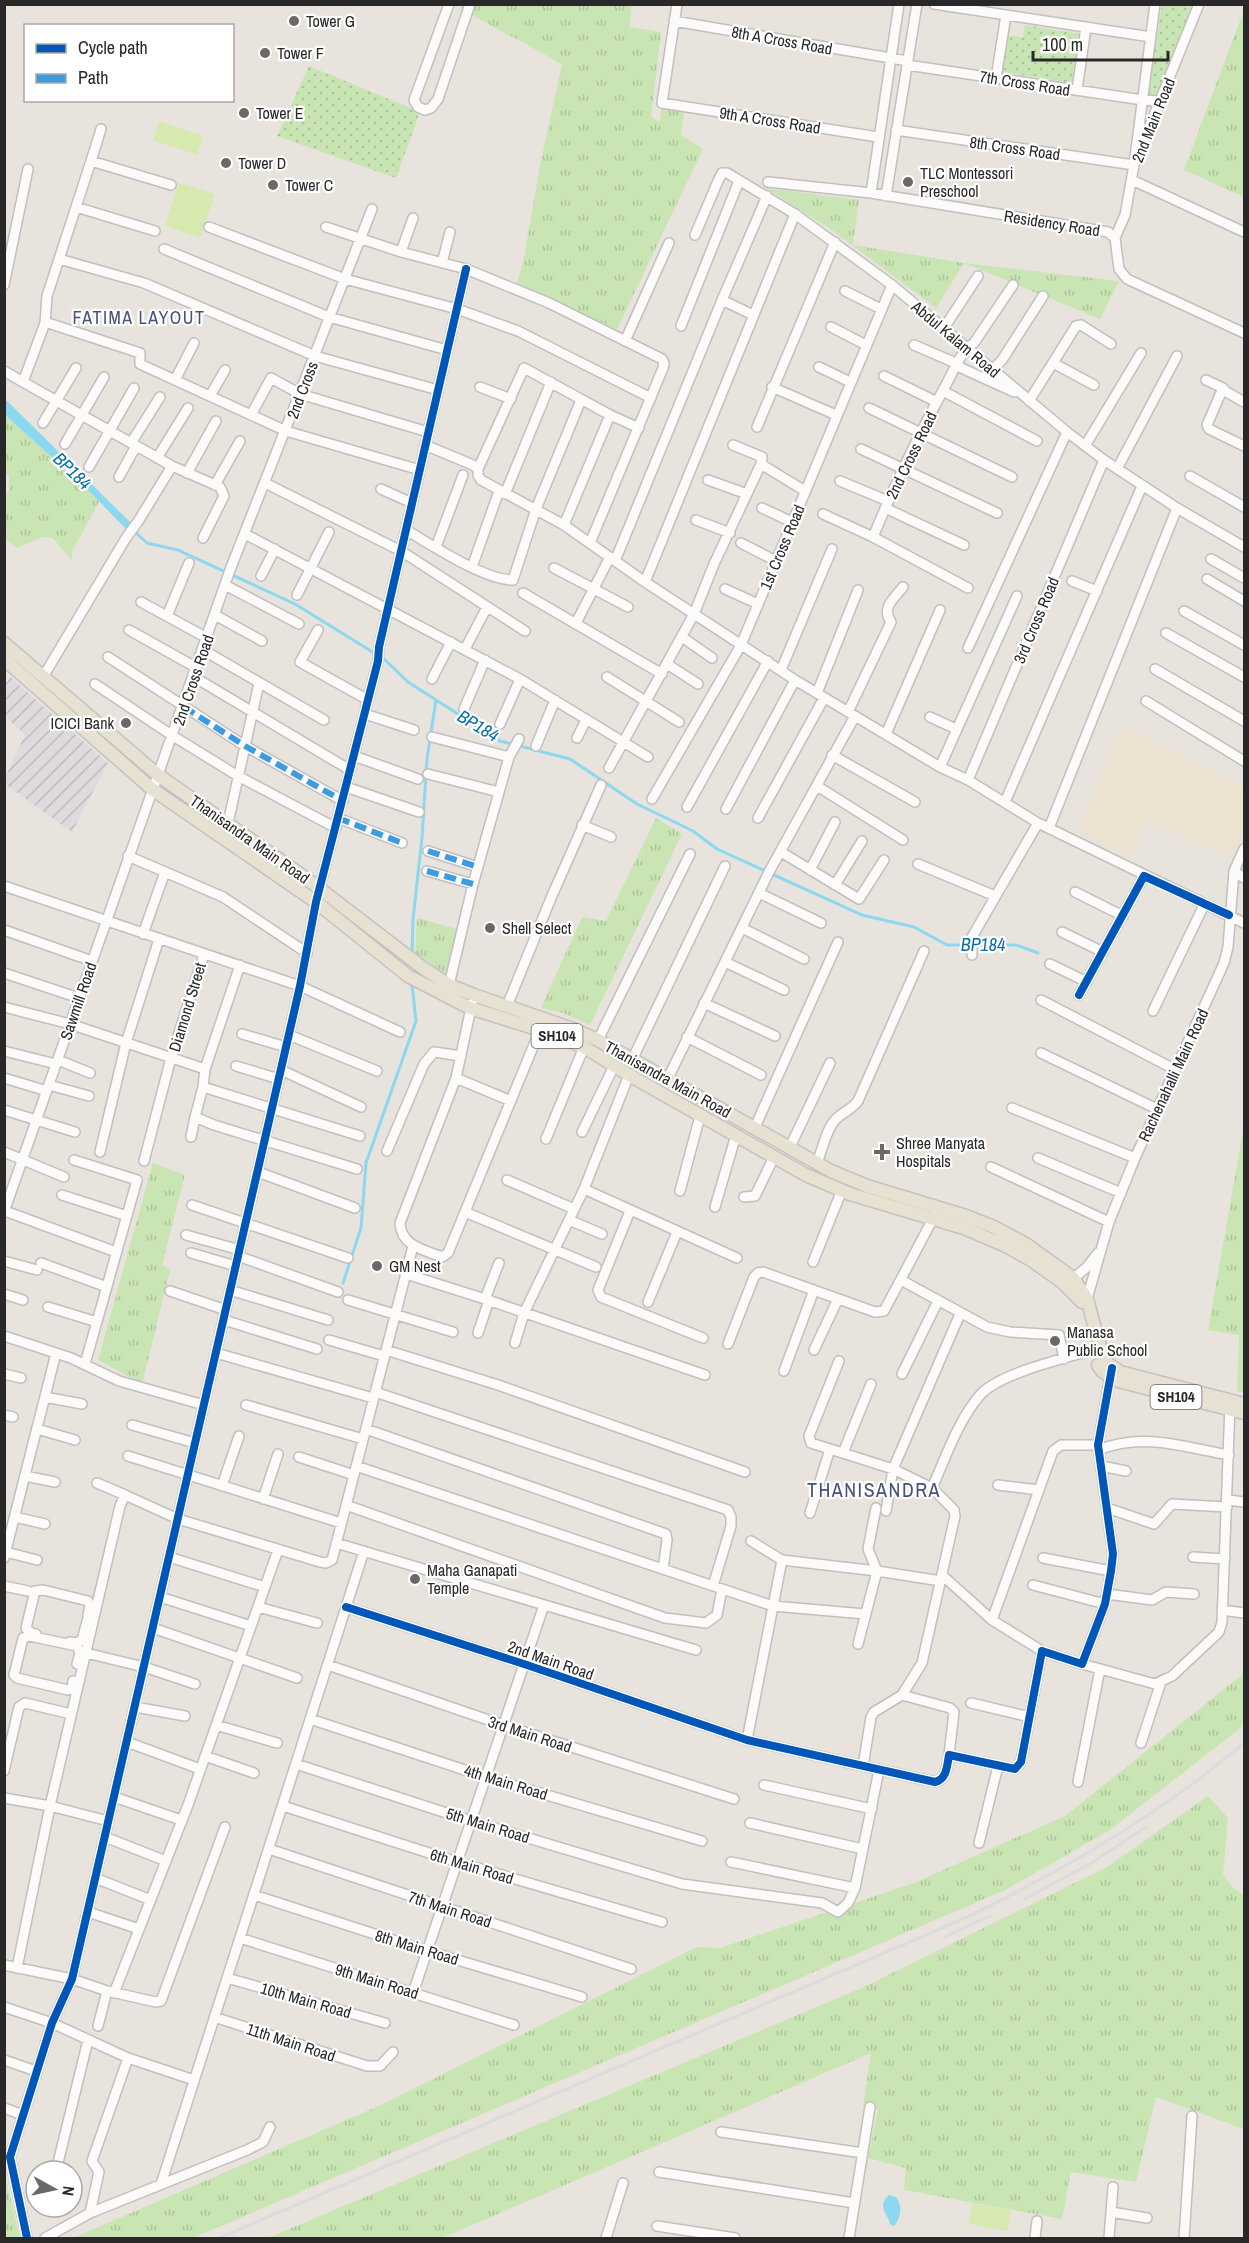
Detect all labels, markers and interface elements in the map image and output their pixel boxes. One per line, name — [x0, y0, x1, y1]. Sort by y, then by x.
place label: Tower G — [306, 10, 355, 32]
marker: Tower G — [287, 14, 301, 28]
street label: 8th A Cross Road — [730, 20, 834, 60]
legend — [24, 24, 234, 102]
scale bar — [1033, 24, 1168, 62]
text: 100 m — [1042, 32, 1083, 57]
text: Cycle path — [78, 35, 148, 60]
place label: Tower F — [277, 42, 324, 64]
marker: Tower F — [258, 46, 272, 60]
text: Path — [78, 65, 108, 90]
street label: 7th Cross Road — [978, 65, 1072, 101]
street label: 2nd Main Road — [1126, 74, 1180, 166]
street label: 9th A Cross Road — [718, 101, 822, 139]
place label: Tower E — [256, 102, 303, 124]
marker: Tower E — [237, 106, 251, 120]
street label: 8th Cross Road — [968, 131, 1062, 165]
place label: Tower D — [238, 152, 286, 174]
marker: Tower D — [219, 156, 233, 170]
place label: TLC Montessori Preschool — [920, 162, 1013, 202]
place label: Tower C — [285, 174, 333, 196]
marker: TLC Montessori Preschool — [901, 175, 915, 189]
marker: Tower C — [266, 178, 280, 192]
street label: Residency Road — [1002, 205, 1102, 241]
street label: Abdul Kalam Road — [906, 295, 1005, 383]
district label: FATIMA LAYOUT — [72, 305, 206, 330]
street label: 2nd Cross — [281, 358, 323, 422]
street label: 2nd Cross Road — [880, 408, 942, 502]
water label: BP184 — [48, 446, 97, 495]
street label: 1st Cross Road — [754, 501, 810, 593]
street label: 3rd Cross Road — [1008, 573, 1064, 667]
street label: 2nd Cross Road — [167, 632, 219, 728]
water label: BP184 — [453, 703, 504, 748]
place label: ICICI Bank — [51, 712, 114, 734]
marker: ICICI Bank — [119, 716, 133, 730]
street label: Thanisandra Main Road — [186, 789, 314, 889]
place label: Shell Select — [502, 917, 572, 939]
marker: Shell Select — [483, 921, 497, 935]
water label: BP184 — [961, 932, 1005, 957]
street label: Sawmill Road — [54, 959, 102, 1043]
street label: Diamond Street — [163, 960, 211, 1054]
street label: Rachenahalli Main Road — [1133, 1005, 1213, 1145]
road number: SH104 — [532, 1024, 582, 1048]
street label: Thanisandra Main Road — [601, 1035, 735, 1123]
place label: Shree Manyata Hospitals — [896, 1132, 986, 1172]
marker: Shree Manyata Hospitals — [873, 1143, 891, 1161]
place label: GM Nest — [389, 1255, 441, 1277]
marker: GM Nest — [370, 1259, 384, 1273]
place label: Manasa Public School — [1067, 1321, 1147, 1361]
marker: Manasa Public School — [1048, 1334, 1062, 1348]
road number: SH104 — [1150, 1385, 1202, 1409]
district label: THANISANDRA — [807, 1476, 941, 1503]
place label: Maha Ganapati Temple — [427, 1559, 517, 1599]
marker: Maha Ganapati Temple — [408, 1572, 422, 1586]
street label: 2nd Main Road — [505, 1635, 597, 1685]
street label: 3rd Main Road — [485, 1710, 575, 1758]
street label: 4th Main Road — [462, 1759, 550, 1805]
street label: 5th Main Road — [444, 1802, 532, 1848]
street label: 6th Main Road — [428, 1843, 516, 1889]
street label: 7th Main Road — [406, 1885, 494, 1933]
street label: 8th Main Road — [373, 1924, 461, 1970]
street label: 9th Main Road — [333, 1958, 421, 2004]
street label: 10th Main Road — [258, 1977, 354, 2023]
street label: 11th Main Road — [244, 2017, 338, 2067]
north arrow — [24, 2159, 84, 2219]
text: N — [57, 2185, 80, 2197]

